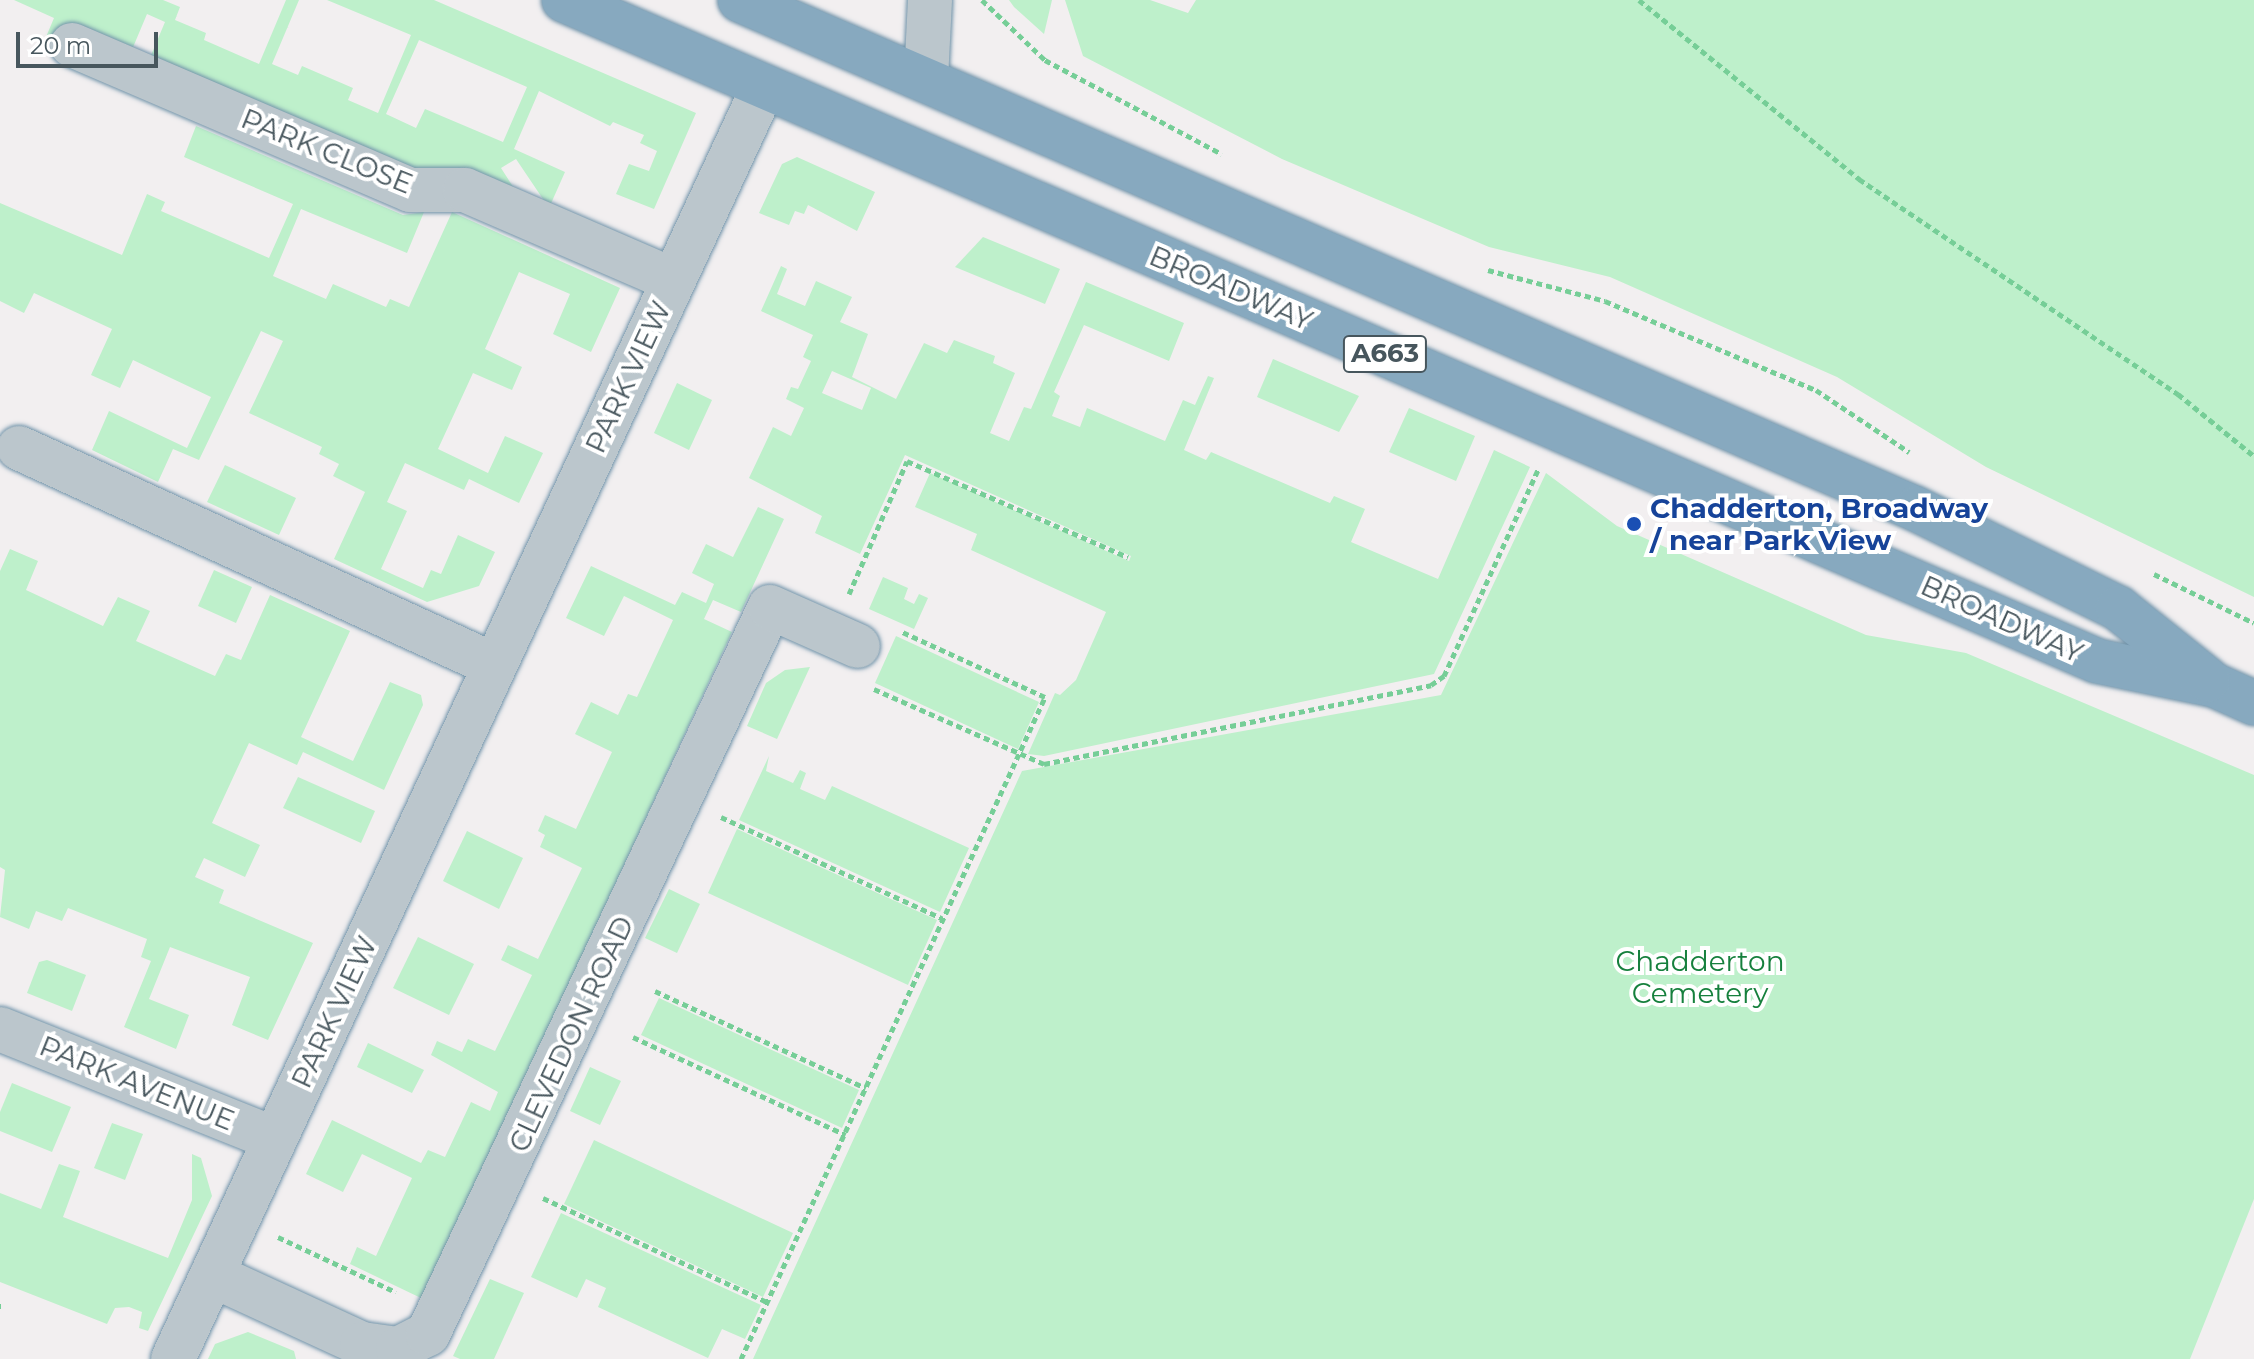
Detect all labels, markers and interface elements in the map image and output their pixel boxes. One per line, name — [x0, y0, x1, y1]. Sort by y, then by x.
scale bar — [20, 16, 162, 66]
text: 20 m — [30, 31, 91, 60]
street label: PARK CLOSE — [236, 101, 418, 201]
street label: BROADWAY — [1144, 239, 1318, 337]
street label: PARK VIEW — [578, 296, 678, 458]
road number: A663 — [1341, 332, 1429, 376]
place label: Chadderton, Broadway / near Park View — [1650, 491, 1988, 557]
marker: Chadderton, Broadway / near Park View — [1625, 515, 1643, 533]
street label: BROADWAY — [1916, 568, 2088, 670]
street label: CLEVEDON ROAD — [502, 911, 640, 1157]
street label: PARK VIEW — [284, 931, 384, 1093]
park label: Chadderton Cemetery — [1615, 944, 1785, 1010]
street label: PARK AVENUE — [35, 1029, 239, 1137]

